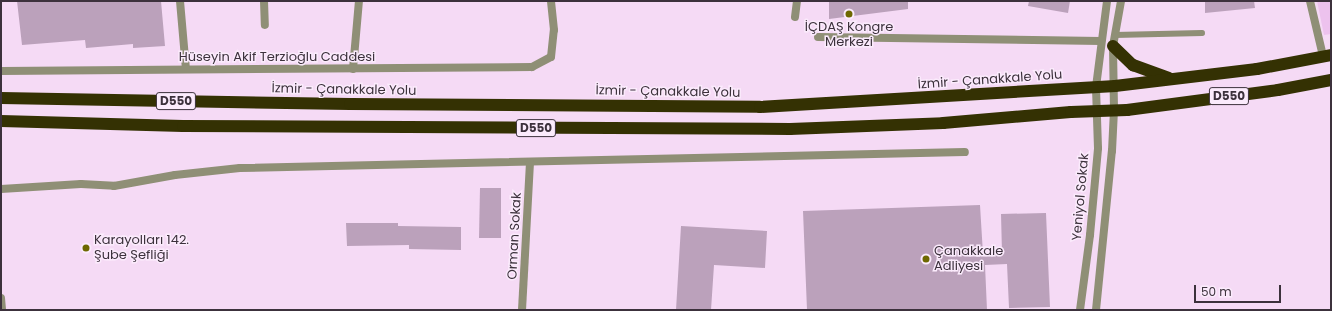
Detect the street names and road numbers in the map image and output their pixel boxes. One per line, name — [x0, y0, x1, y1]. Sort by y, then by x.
street label: Hüseyin Akif Terzioğlu Caddesi — [179, 49, 375, 65]
street label: İzmir - Çanakkale Yolu — [917, 67, 1063, 93]
street label: İzmir - Çanakkale Yolu — [271, 81, 417, 99]
street label: İzmir - Çanakkale Yolu — [595, 83, 741, 101]
road number: D550 — [1208, 86, 1250, 106]
road number: D550 — [155, 91, 197, 111]
road number: D550 — [515, 118, 557, 138]
street label: Yeniyol Sokak — [1069, 153, 1093, 241]
street label: Orman Sokak — [505, 192, 525, 280]

